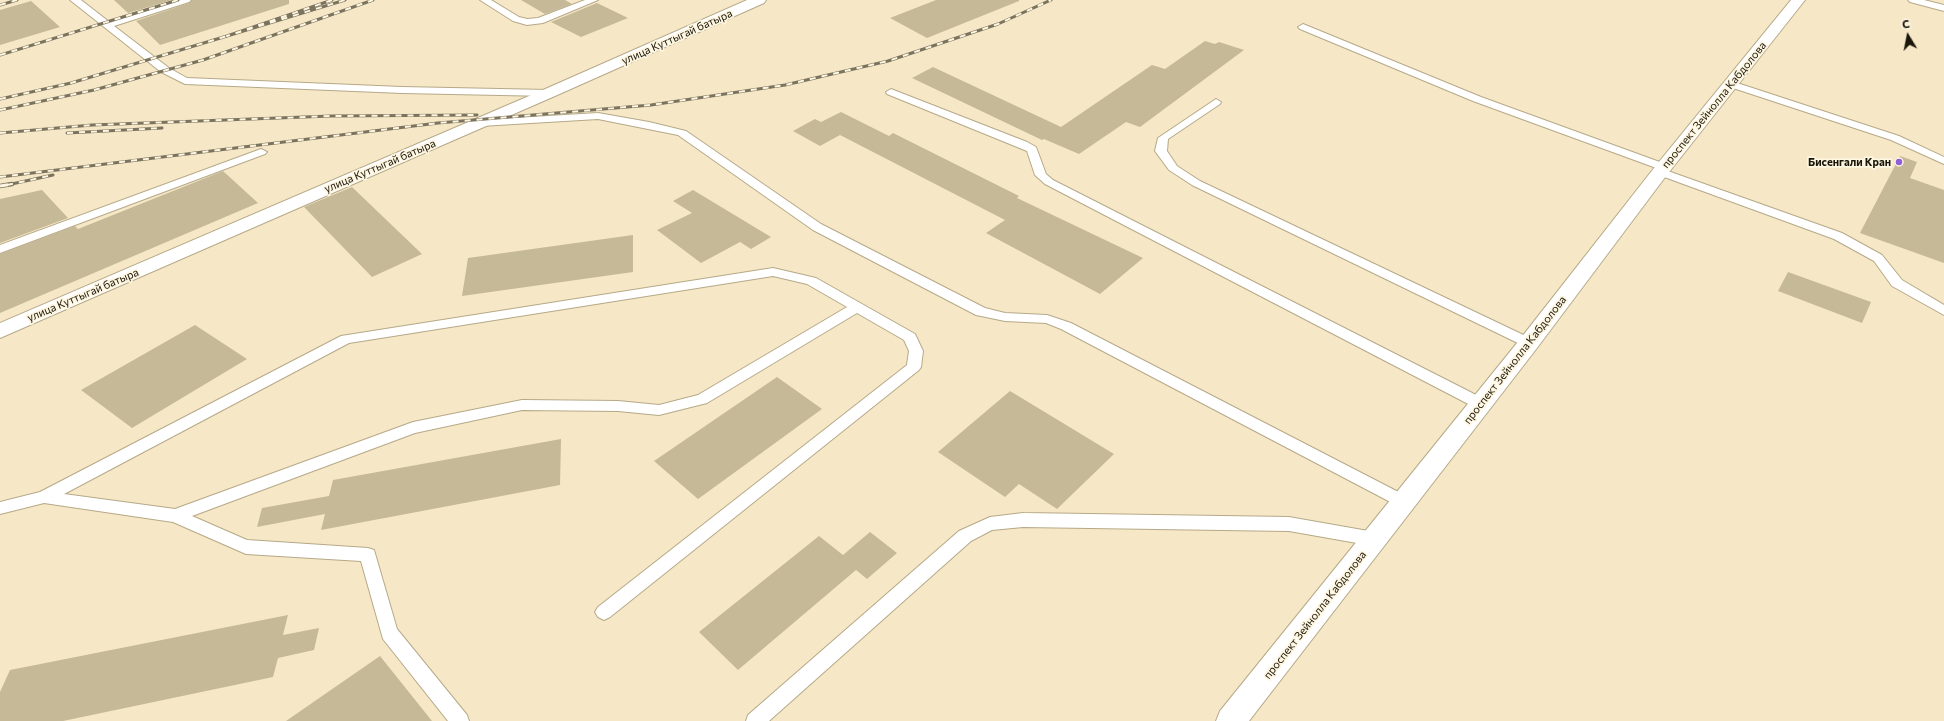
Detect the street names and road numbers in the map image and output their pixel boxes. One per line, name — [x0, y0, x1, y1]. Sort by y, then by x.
street label: улица Куттыгай батыра — [620, 7, 734, 67]
street label: проспект Зейнолла Кабдолова — [1659, 39, 1769, 171]
street label: улица Куттыгай батыра — [322, 137, 438, 195]
street label: улица Куттыгай батыра — [25, 266, 141, 324]
street label: проспект Зейнолла Кабдолова — [1461, 293, 1569, 427]
street label: проспект Зейнолла Кабдолова — [1261, 548, 1369, 682]

